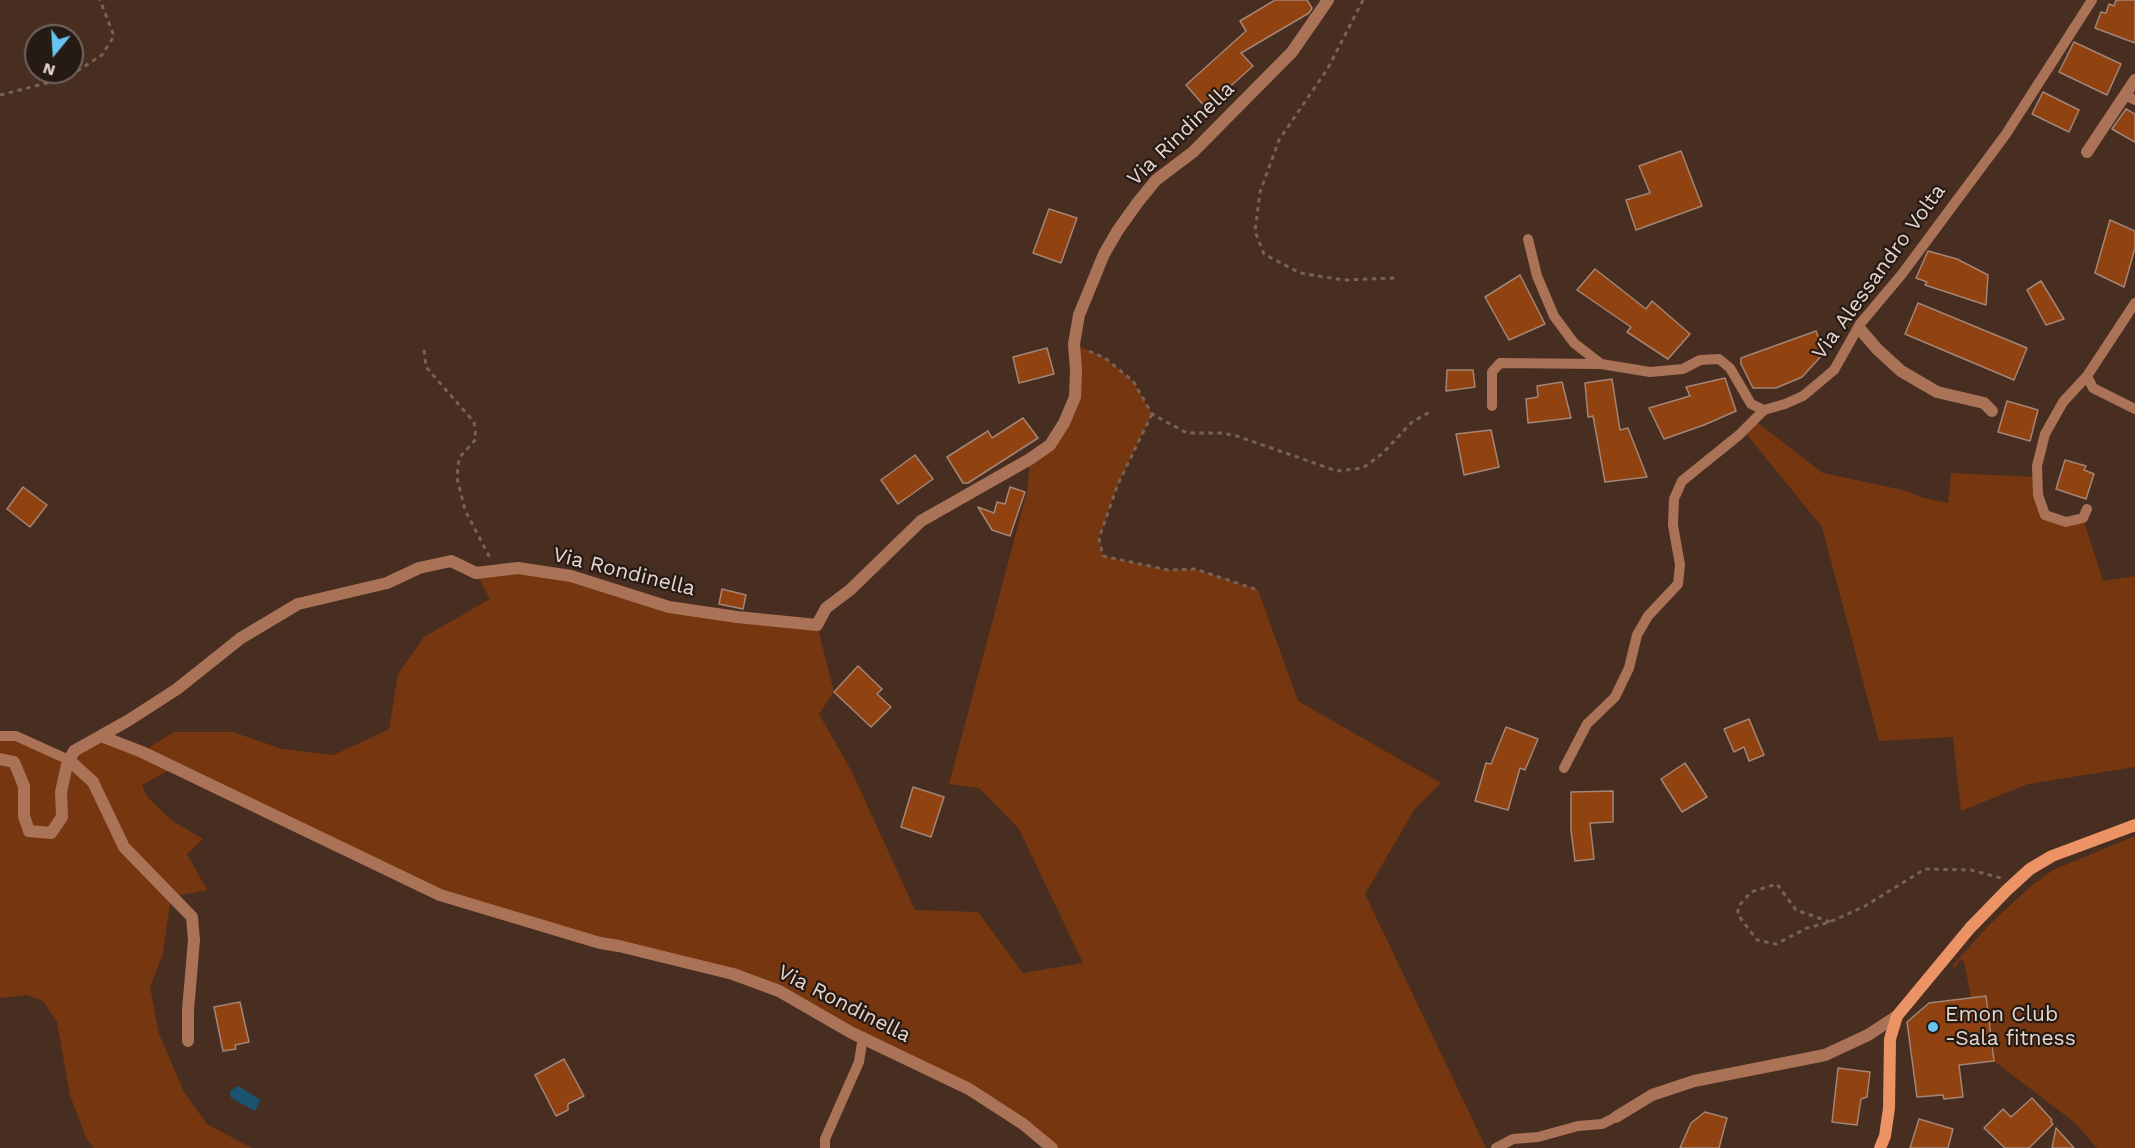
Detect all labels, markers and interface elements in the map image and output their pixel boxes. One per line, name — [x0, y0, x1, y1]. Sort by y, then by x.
north arrow — [24, 24, 84, 84]
text: N — [40, 59, 57, 81]
street label: Via Rindinella — [1122, 77, 1240, 191]
street label: Via Alessandro Volta — [1807, 179, 1951, 365]
street label: Via Rondinella — [550, 542, 698, 602]
street label: Via Rondinella — [773, 960, 915, 1048]
place label: Emon Club -Sala fitness — [1945, 1002, 2076, 1052]
marker: Emon Club -Sala fitness — [1926, 1020, 1940, 1034]

